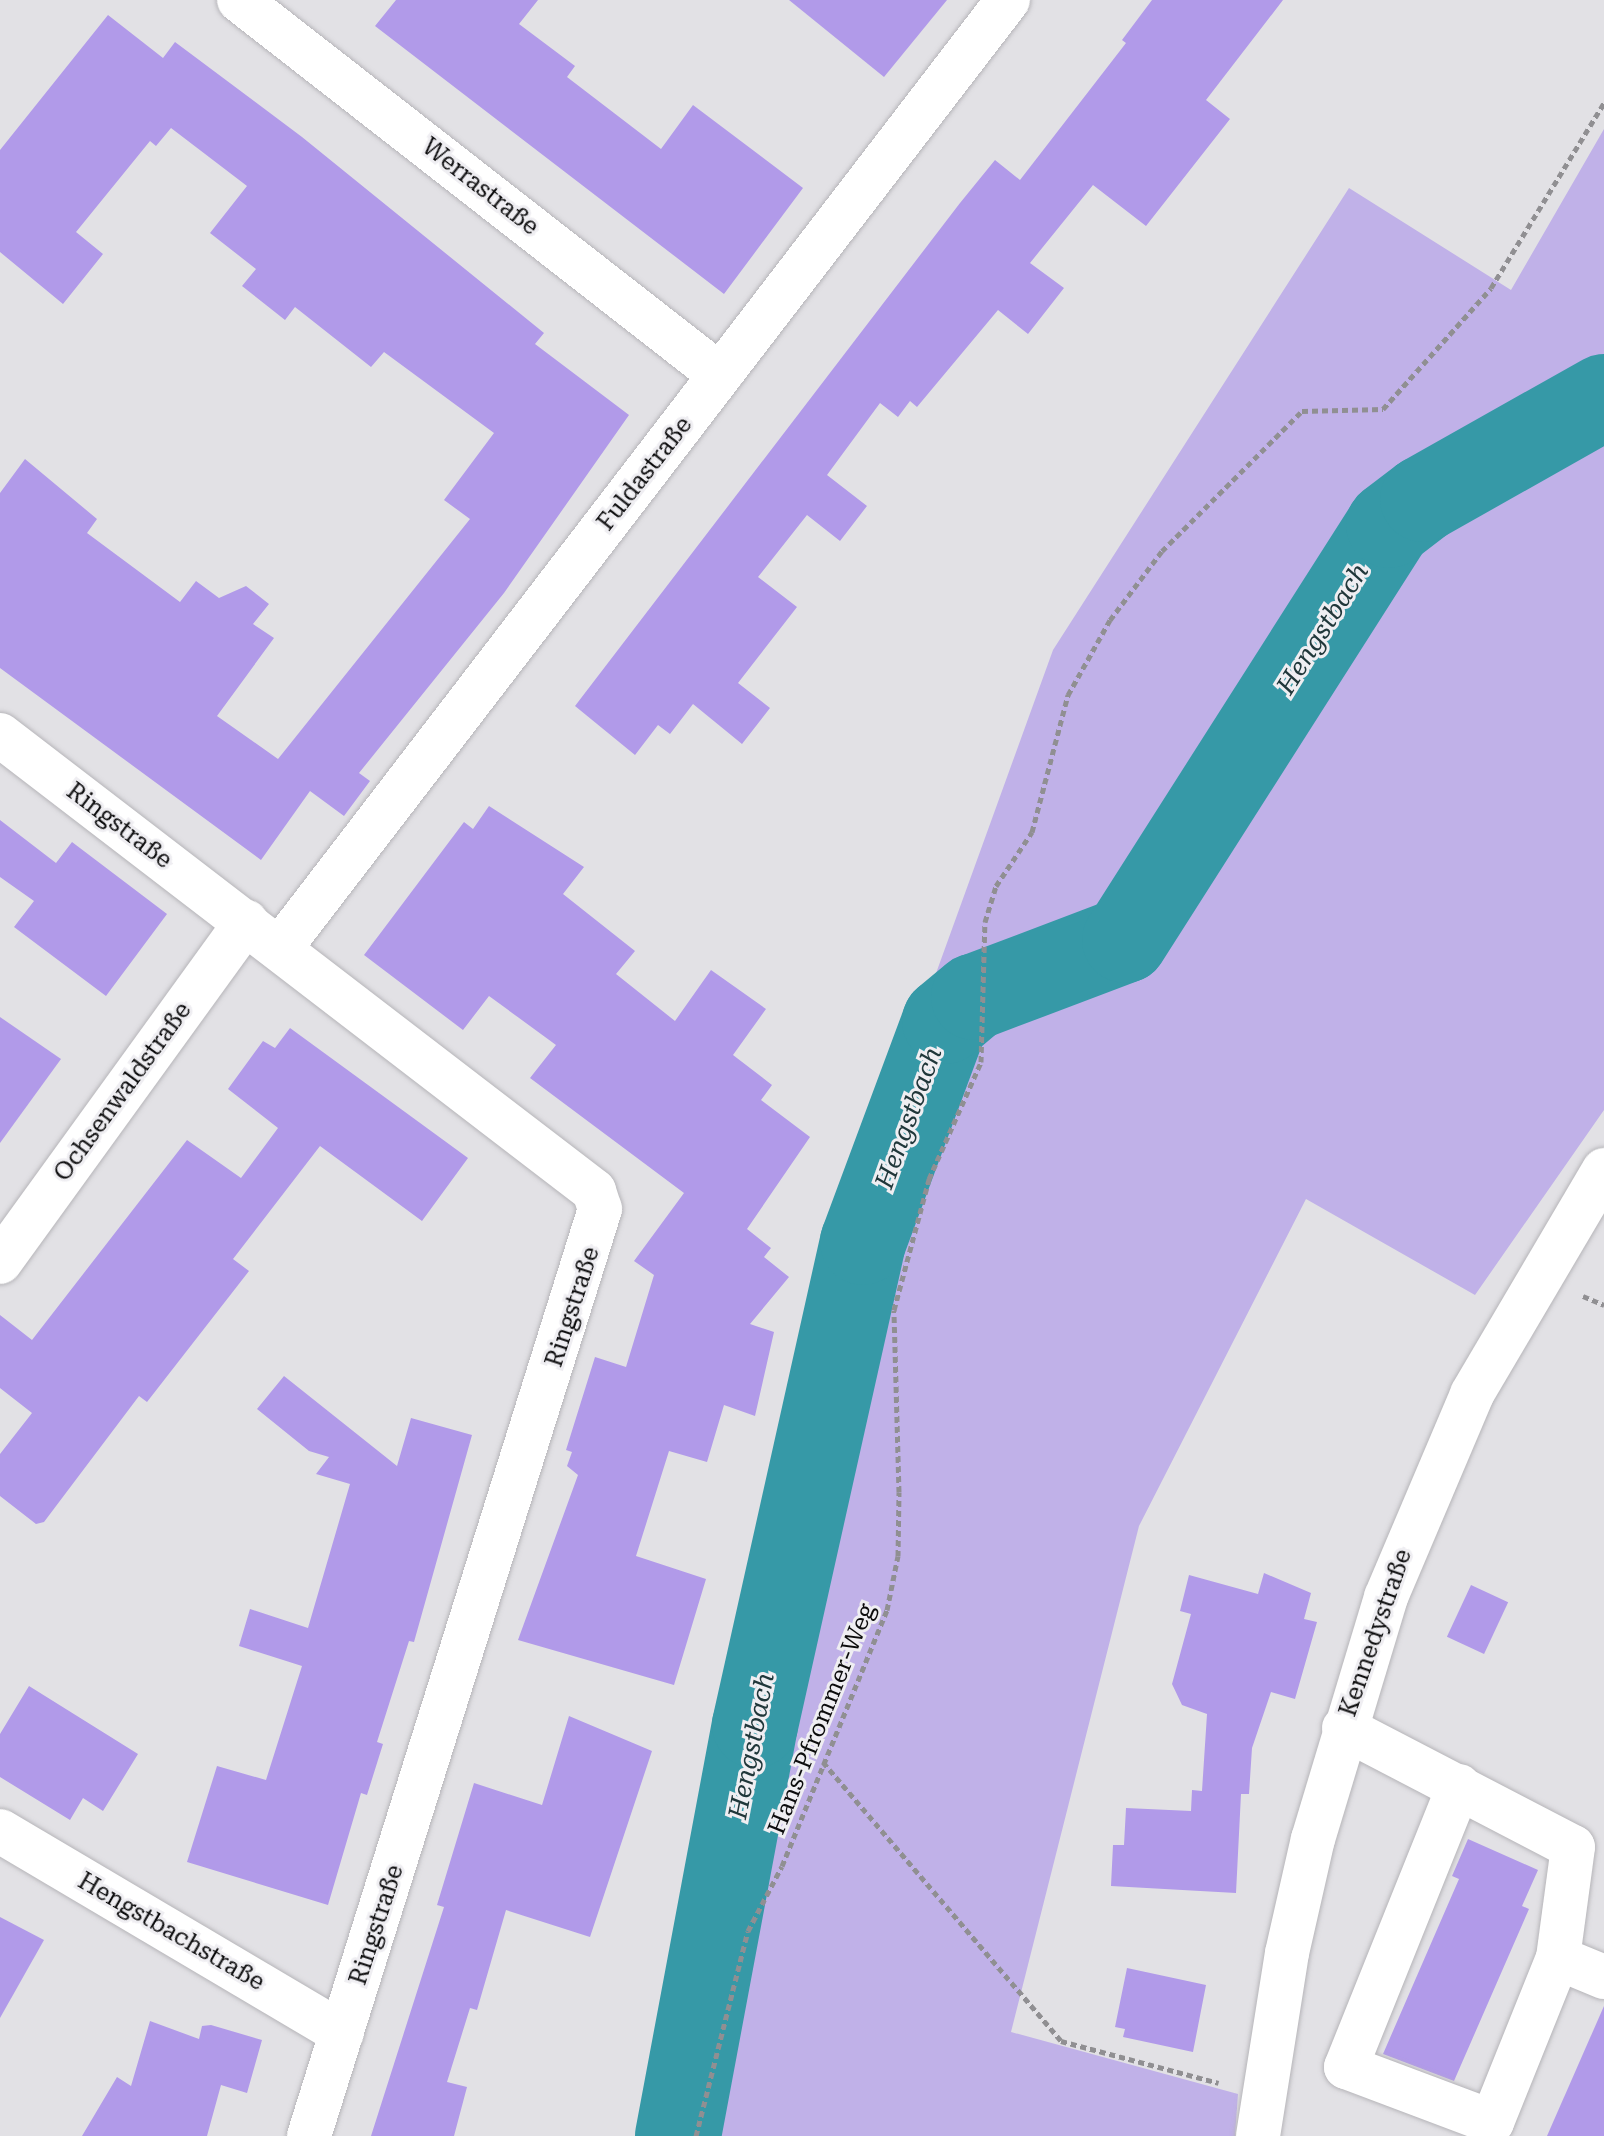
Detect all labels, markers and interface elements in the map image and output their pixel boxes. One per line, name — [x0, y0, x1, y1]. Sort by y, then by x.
street label: Werrastraße — [416, 133, 544, 241]
street label: Fuldastraße — [592, 411, 698, 537]
water label: Hengstbach — [1270, 558, 1376, 700]
street label: Ringstraße — [61, 777, 177, 875]
street label: Ochsenwaldstraße — [48, 997, 198, 1187]
water label: Hengstbach — [869, 1043, 949, 1193]
street label: Ringstraße — [540, 1243, 606, 1371]
street label: Kennedystraße — [1334, 1546, 1418, 1720]
street label: Hans-Pfrommer-Weg — [763, 1599, 881, 1839]
water label: Hengstbach — [723, 1670, 781, 1822]
street label: Ringstraße — [344, 1861, 410, 1989]
street label: Hengstbachstraße — [73, 1867, 269, 1997]

